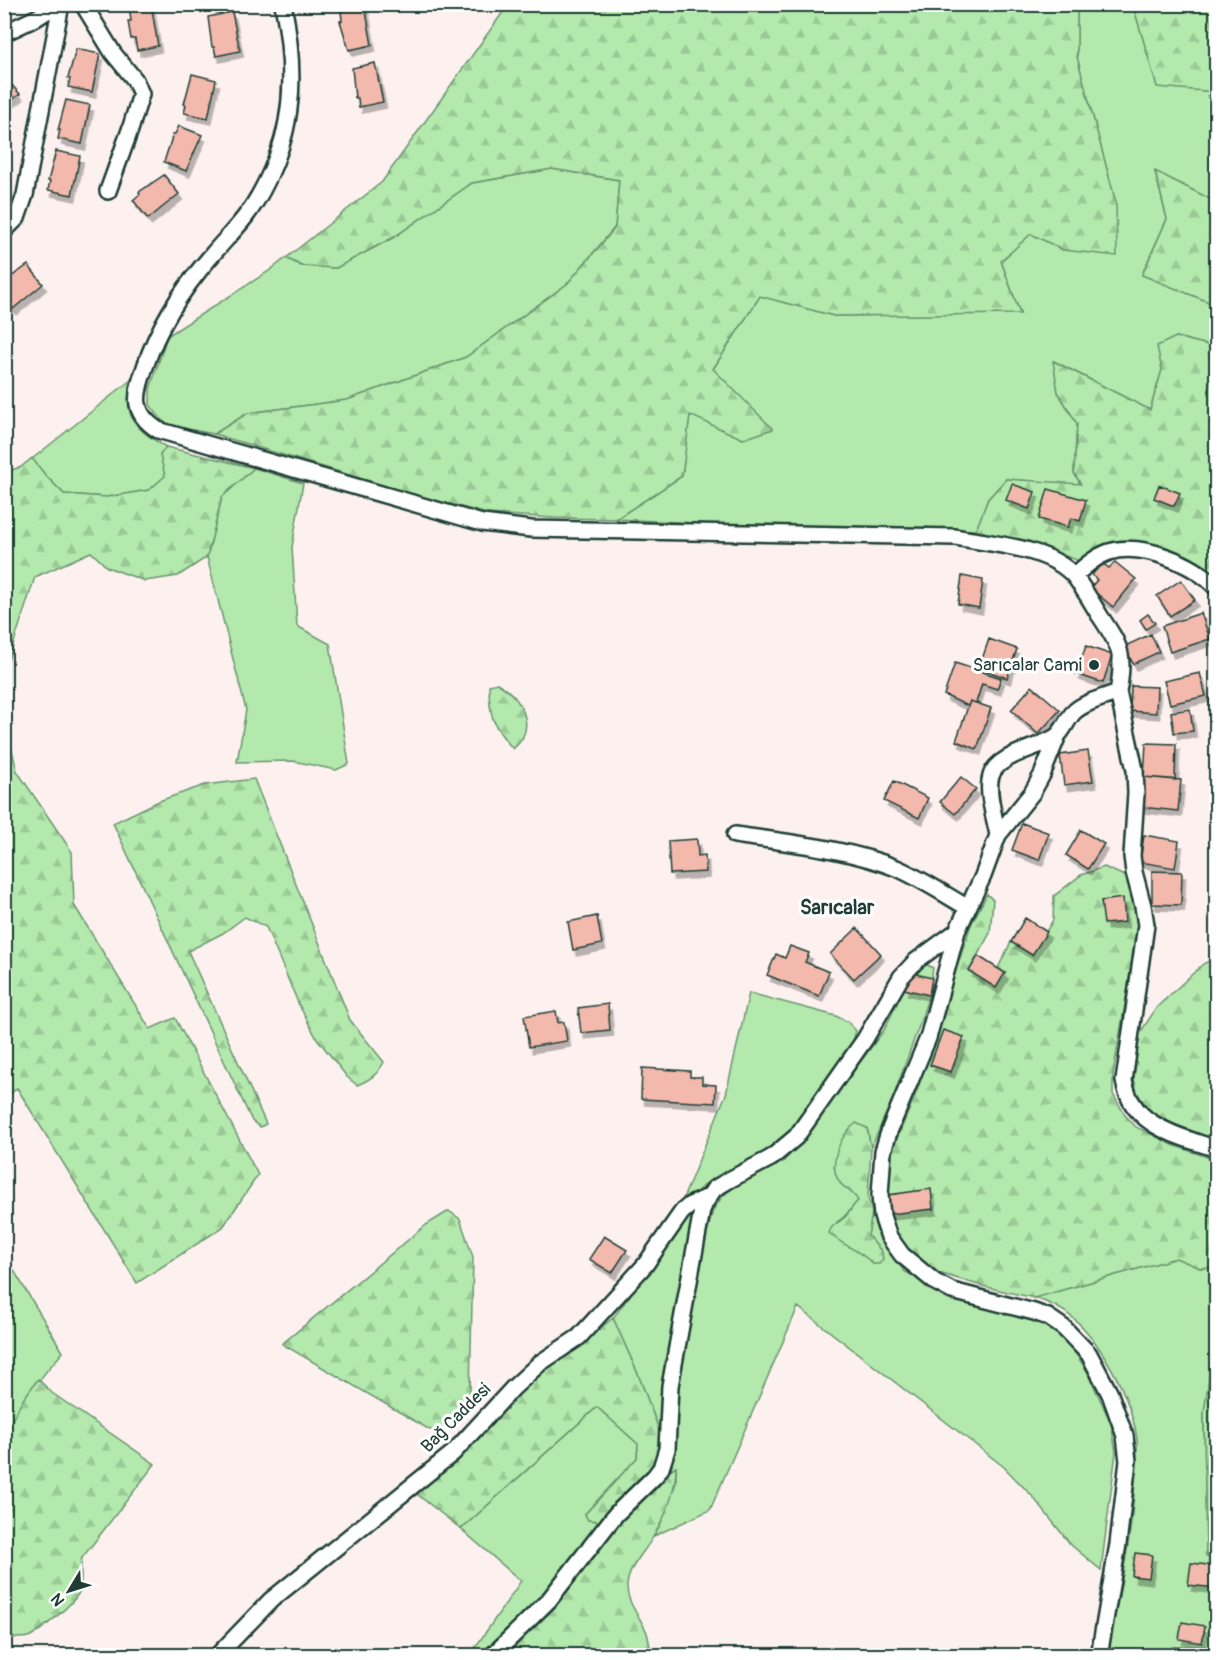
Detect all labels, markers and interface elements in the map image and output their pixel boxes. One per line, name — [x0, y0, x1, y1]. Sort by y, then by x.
place label: Sarıcalar Cami — [973, 654, 1082, 677]
marker: Sarıcalar Cami — [1087, 658, 1101, 672]
district label: Sarıcalar — [800, 895, 875, 920]
street label: Bağ Caddesi — [416, 1378, 496, 1458]
north arrow — [39, 1561, 99, 1621]
text: N — [47, 1589, 69, 1610]

